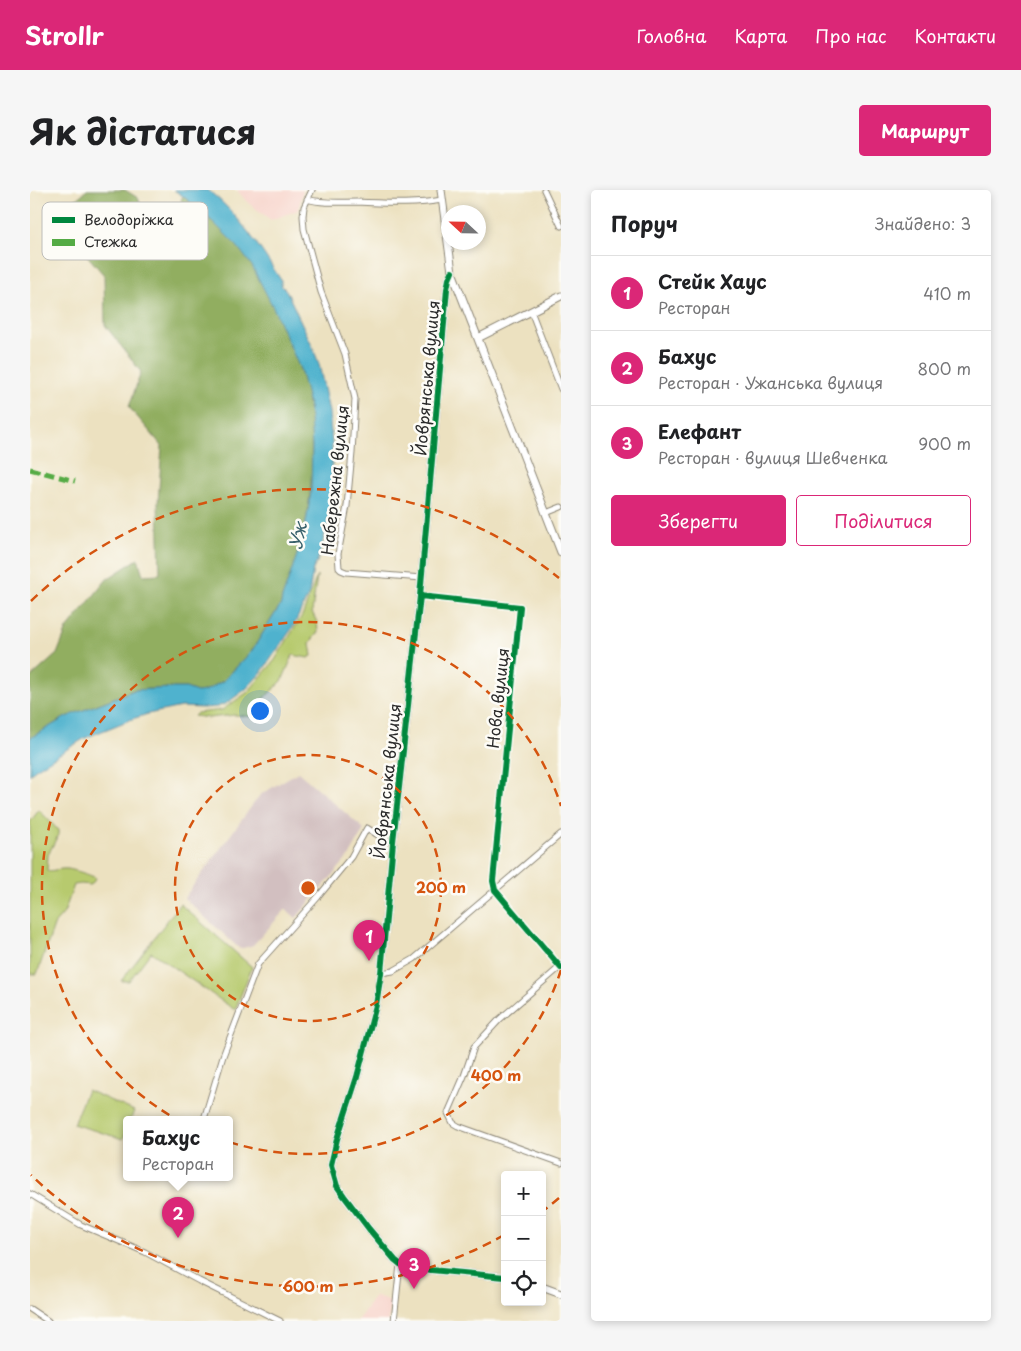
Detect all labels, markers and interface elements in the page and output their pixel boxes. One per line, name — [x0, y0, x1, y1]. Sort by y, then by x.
text: Strollr — [25, 17, 104, 53]
text: Головна — [636, 22, 706, 49]
text: Карта — [734, 22, 787, 49]
text: Про нас — [815, 22, 887, 49]
text: Контакти — [915, 22, 996, 49]
text: Як дістатися — [30, 104, 256, 157]
button: Маршрут — [859, 105, 991, 156]
legend — [42, 202, 208, 260]
north arrow — [441, 205, 486, 250]
text: Поруч — [611, 207, 678, 239]
text: Велодоріжка — [84, 209, 174, 230]
text: Знайдено: 3 — [875, 211, 971, 235]
text: Стежка — [84, 231, 137, 252]
text: Стейк Хаус — [658, 267, 767, 295]
text: 1 — [623, 281, 631, 305]
text: 410 m — [923, 281, 971, 305]
text: Ресторан — [658, 295, 731, 319]
street label: Йоврянська вулиця — [407, 299, 445, 457]
text: Бахус — [658, 342, 716, 370]
text: 2 — [621, 356, 633, 380]
text: 800 m — [918, 356, 971, 380]
text: Ресторан · Ужанська вулиця — [658, 370, 883, 394]
street label: Набережна вулиця — [314, 404, 354, 556]
text: Елефант — [658, 417, 741, 445]
text: 3 — [622, 431, 632, 455]
text: 900 m — [918, 431, 971, 455]
text: Ресторан · вулиця Шевченка — [658, 445, 887, 469]
button: Зберегти — [611, 495, 786, 546]
button: Поділитися — [796, 495, 971, 546]
water label: Уж — [281, 518, 313, 552]
street label: Нова вулиця — [480, 647, 514, 749]
your location — [247, 698, 273, 724]
street label: Йоврянська вулиця — [366, 702, 406, 860]
text: 200 m — [416, 875, 466, 898]
centre of rings — [299, 879, 317, 897]
pin: 1 — [353, 920, 385, 961]
text: 400 m — [471, 1063, 521, 1086]
popup — [123, 1116, 233, 1181]
text: Бахус — [142, 1123, 200, 1151]
text: Ресторан — [142, 1151, 214, 1175]
map controls — [501, 1171, 546, 1306]
button: + — [501, 1171, 546, 1216]
pin: 2 — [162, 1197, 194, 1238]
button: − — [501, 1216, 546, 1261]
pin: 3 — [398, 1248, 430, 1289]
button: locate — [501, 1261, 546, 1306]
text: 600 m — [282, 1274, 334, 1297]

